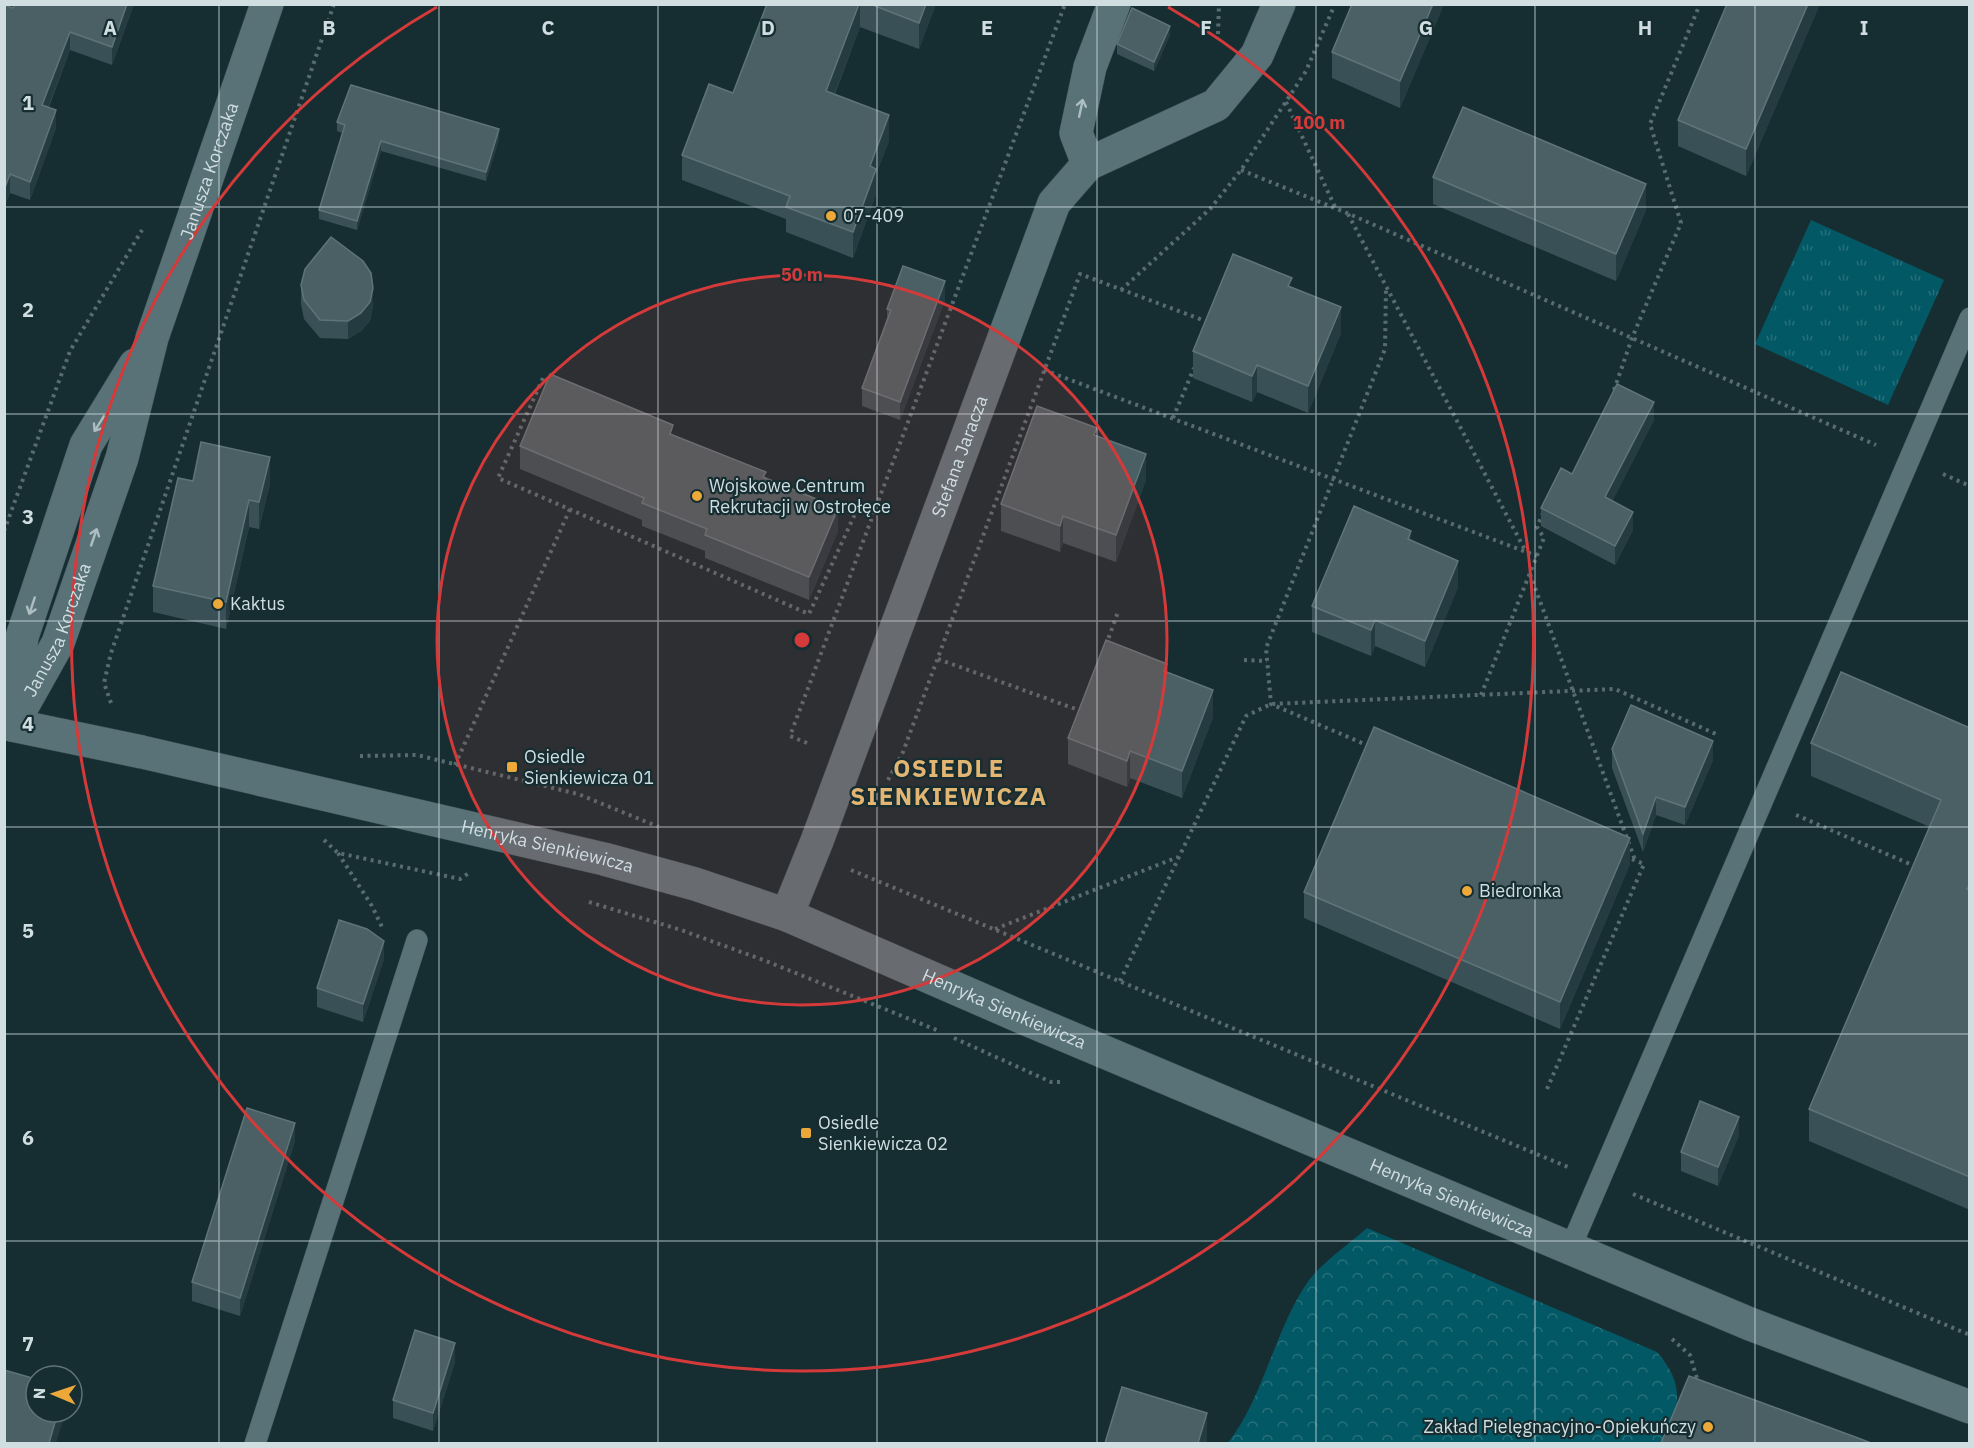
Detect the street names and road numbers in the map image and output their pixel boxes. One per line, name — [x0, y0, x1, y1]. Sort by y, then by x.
street label: Janusza Korczaka — [175, 99, 243, 243]
street label: Stefana Jaracza — [926, 392, 993, 520]
street label: Janusza Korczaka — [18, 559, 96, 701]
street label: Henryka Sienkiewicza — [459, 814, 637, 878]
street label: Henryka Sienkiewicza — [919, 963, 1090, 1054]
street label: Henryka Sienkiewicza — [1366, 1153, 1538, 1243]

